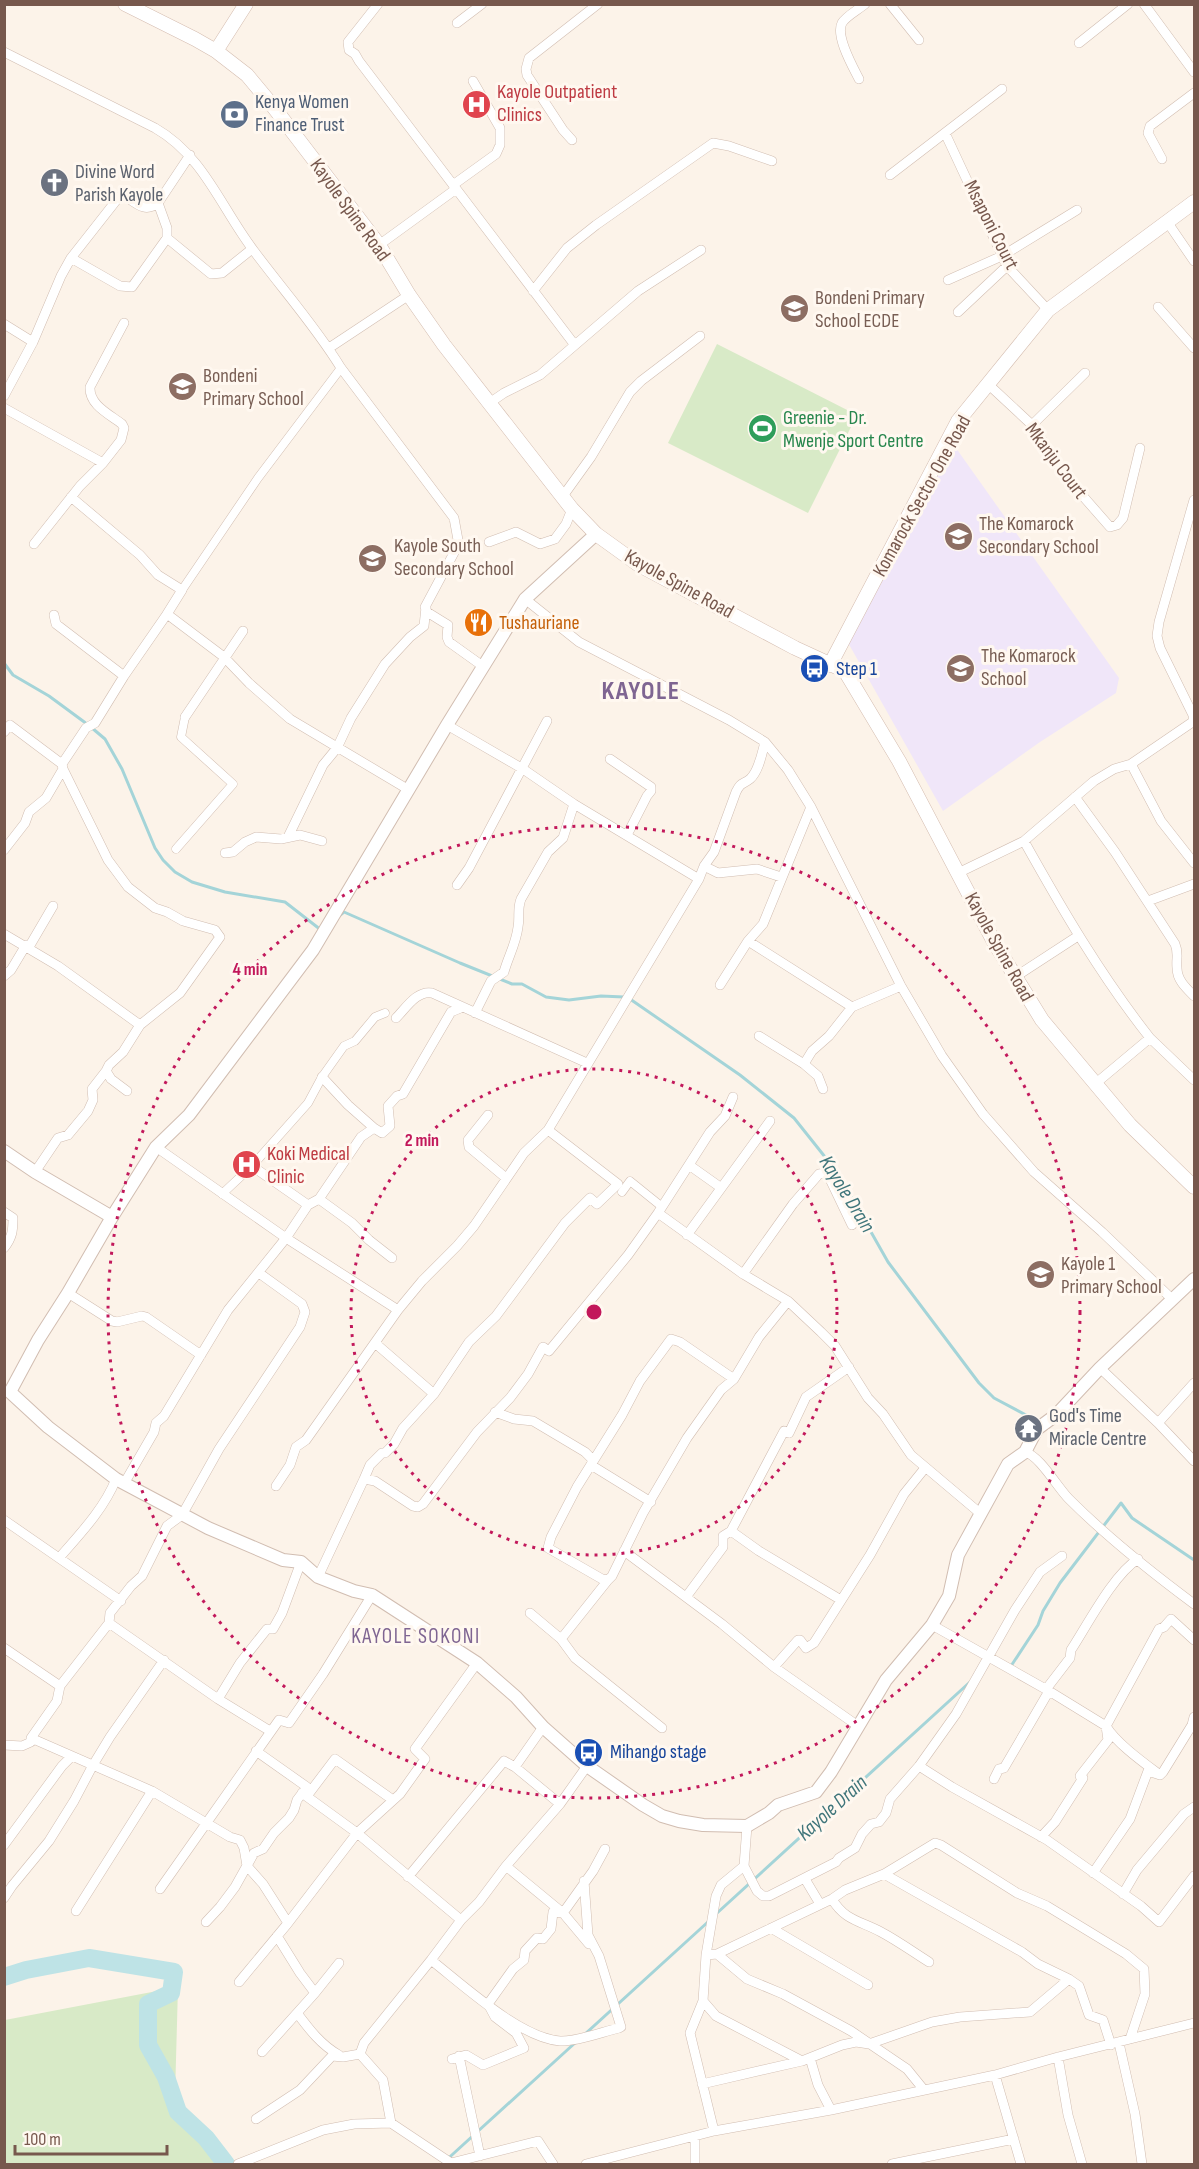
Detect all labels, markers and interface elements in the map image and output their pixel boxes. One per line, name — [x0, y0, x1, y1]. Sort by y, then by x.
place label: Kayole Outpatient Clinics — [497, 80, 617, 127]
hospital icon: Kayole Outpatient Clinics — [460, 88, 492, 120]
place label: Kenya Women Finance Trust — [255, 90, 349, 137]
bank icon: Kenya Women Finance Trust — [218, 98, 250, 130]
street label: Kayole Spine Road — [305, 154, 395, 266]
place label: Divine Word Parish Kayole — [75, 160, 163, 207]
church icon: Divine Word Parish Kayole — [38, 167, 70, 199]
street label: Msaponi Court — [958, 176, 1024, 274]
place label: Bondeni Primary School ECDE — [815, 286, 925, 333]
school or university icon: Bondeni Primary School ECDE — [778, 293, 810, 325]
place label: Bondeni Primary School — [203, 364, 304, 411]
school or university icon: Bondeni Primary School — [166, 371, 198, 403]
place label: Greenie - Dr. Mwenje Sport Centre — [783, 406, 924, 453]
street label: Komarock Sector One Road — [868, 411, 976, 581]
sports icon: Greenie - Dr. Mwenje Sport Centre — [746, 413, 778, 445]
street label: Mkanju Court — [1020, 418, 1092, 504]
place label: The Komarock Secondary School — [979, 512, 1099, 559]
school or university icon: The Komarock Secondary School — [942, 520, 974, 552]
place label: Kayole South Secondary School — [394, 534, 514, 581]
school or university icon: Kayole South Secondary School — [357, 542, 389, 574]
street label: Kayole Spine Road — [620, 544, 738, 624]
restaurant icon: Tushauriane — [462, 607, 494, 639]
place label: Tushauriane — [499, 611, 580, 635]
place label: The Komarock School — [981, 644, 1076, 691]
school or university icon: The Komarock School — [944, 652, 976, 684]
bus stop icon: Step 1 — [799, 653, 831, 685]
place label: Step 1 — [836, 657, 877, 681]
district label: KAYOLE — [601, 676, 681, 707]
street label: Kayole Spine Road — [959, 888, 1039, 1006]
text: 4 min — [233, 959, 267, 980]
text: 2 min — [405, 1130, 439, 1151]
place label: Koki Medical Clinic — [267, 1142, 350, 1189]
hospital icon: Koki Medical Clinic — [230, 1149, 262, 1181]
water label: Kayole Drain — [814, 1151, 880, 1237]
place label: Kayole 1 Primary School — [1061, 1252, 1162, 1299]
school or university icon: Kayole 1 Primary School — [1024, 1259, 1056, 1291]
centre of rings — [584, 1302, 604, 1322]
place label: God's Time Miracle Centre — [1049, 1404, 1146, 1451]
temple icon: God's Time Miracle Centre — [1012, 1412, 1044, 1444]
district label: KAYOLE SOKONI — [351, 1624, 481, 1649]
bus stop icon: Mihango stage — [573, 1736, 605, 1768]
place label: Mihango stage — [610, 1740, 707, 1764]
water label: Kayole Drain — [792, 1770, 872, 1846]
scale bar — [15, 2118, 166, 2156]
text: 100 m — [24, 2129, 61, 2150]

